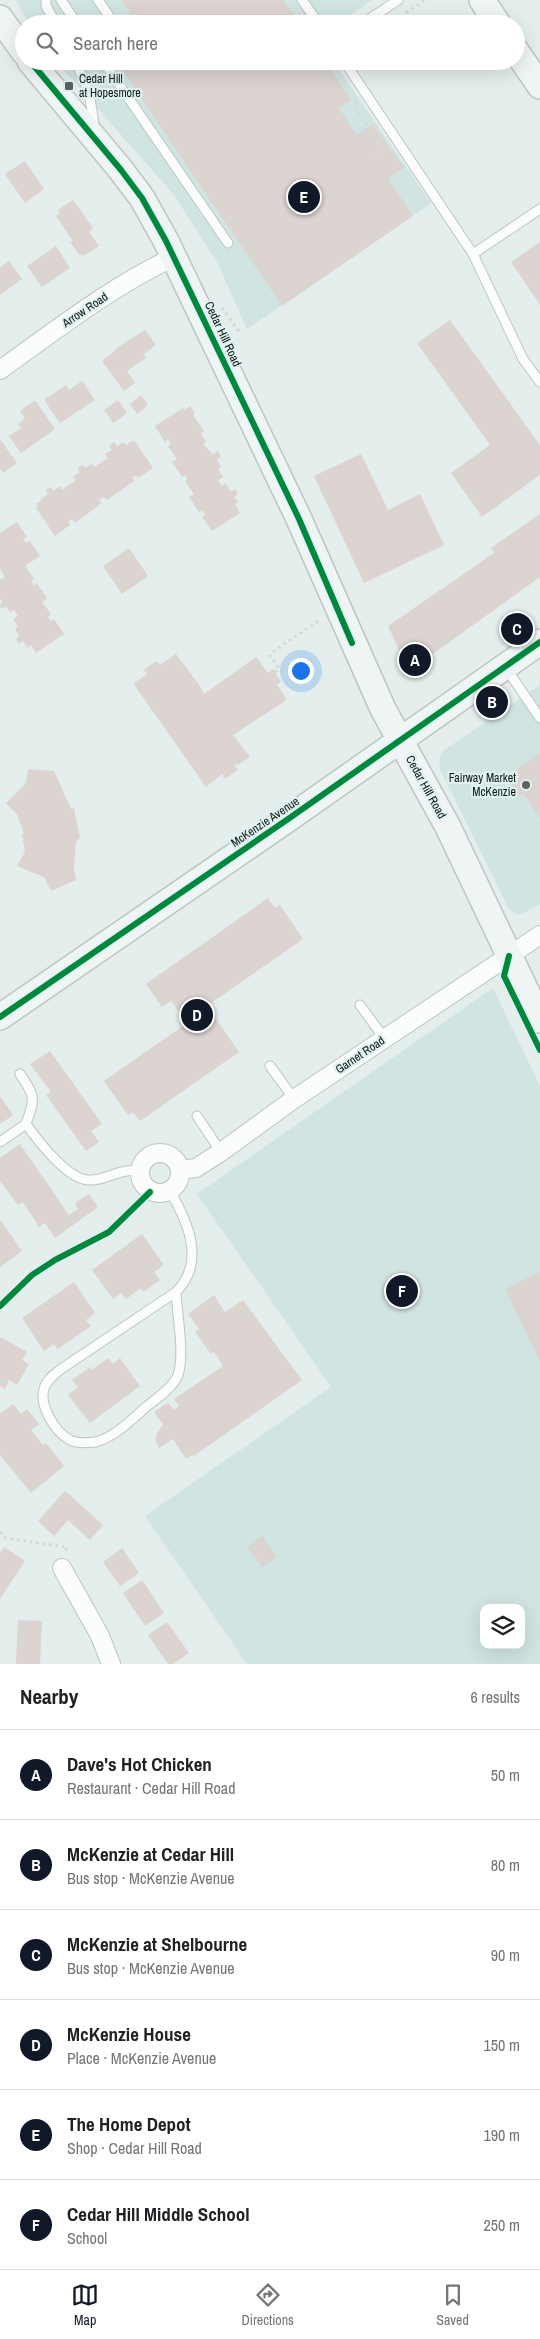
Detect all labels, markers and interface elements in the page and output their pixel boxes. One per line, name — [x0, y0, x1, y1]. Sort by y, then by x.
search box — [15, 15, 525, 70]
icon: search — [33, 29, 61, 57]
text: Search here — [73, 30, 158, 56]
place label: Cedar Hill at Hopesmore — [79, 71, 141, 101]
marker: Cedar Hill at Hopesmore — [63, 80, 75, 92]
pin: E — [288, 178, 320, 216]
street label: Arrow Road — [58, 289, 111, 332]
street label: Cedar Hill Road — [201, 299, 245, 369]
pin: C — [501, 610, 533, 648]
pin: A — [399, 641, 431, 679]
your location — [288, 658, 314, 684]
pin: B — [476, 683, 508, 721]
street label: Cedar Hill Road — [402, 753, 450, 821]
place label: Fairway Market McKenzie — [449, 770, 516, 800]
marker: Fairway Market McKenzie — [520, 779, 532, 791]
street label: McKenzie Avenue — [228, 793, 302, 851]
pin: D — [181, 996, 213, 1034]
street label: Garnet Road — [332, 1033, 388, 1077]
pin: F — [386, 1272, 418, 1310]
map controls — [480, 1604, 525, 1649]
button: layers — [480, 1604, 525, 1649]
text: Nearby — [20, 1682, 78, 1711]
text: 6 results — [470, 1686, 520, 1708]
text: Dave's Hot Chicken — [67, 1751, 212, 1777]
text: A — [31, 1764, 41, 1786]
text: 50 m — [491, 1764, 520, 1786]
text: Restaurant · Cedar Hill Road — [67, 1777, 235, 1799]
text: McKenzie at Cedar Hill — [67, 1841, 234, 1867]
text: B — [31, 1854, 41, 1876]
text: 80 m — [491, 1854, 520, 1876]
text: Bus stop · McKenzie Avenue — [67, 1867, 235, 1889]
text: McKenzie at Shelbourne — [67, 1931, 247, 1957]
text: C — [31, 1944, 41, 1966]
text: 90 m — [491, 1944, 520, 1966]
text: Bus stop · McKenzie Avenue — [67, 1957, 235, 1979]
text: McKenzie House — [67, 2021, 191, 2047]
text: D — [31, 2034, 41, 2056]
text: 150 m — [484, 2034, 520, 2056]
text: Place · McKenzie Avenue — [67, 2047, 216, 2069]
text: The Home Depot — [67, 2111, 191, 2137]
text: E — [32, 2124, 40, 2146]
text: 190 m — [484, 2124, 520, 2146]
text: Shop · Cedar Hill Road — [67, 2137, 202, 2159]
text: Cedar Hill Middle School — [67, 2201, 250, 2227]
text: F — [32, 2214, 40, 2236]
text: 250 m — [484, 2214, 520, 2236]
text: School — [67, 2227, 107, 2249]
tab: Map — [71, 2281, 99, 2329]
tab: Directions — [242, 2281, 294, 2329]
tab: Saved — [436, 2281, 469, 2329]

